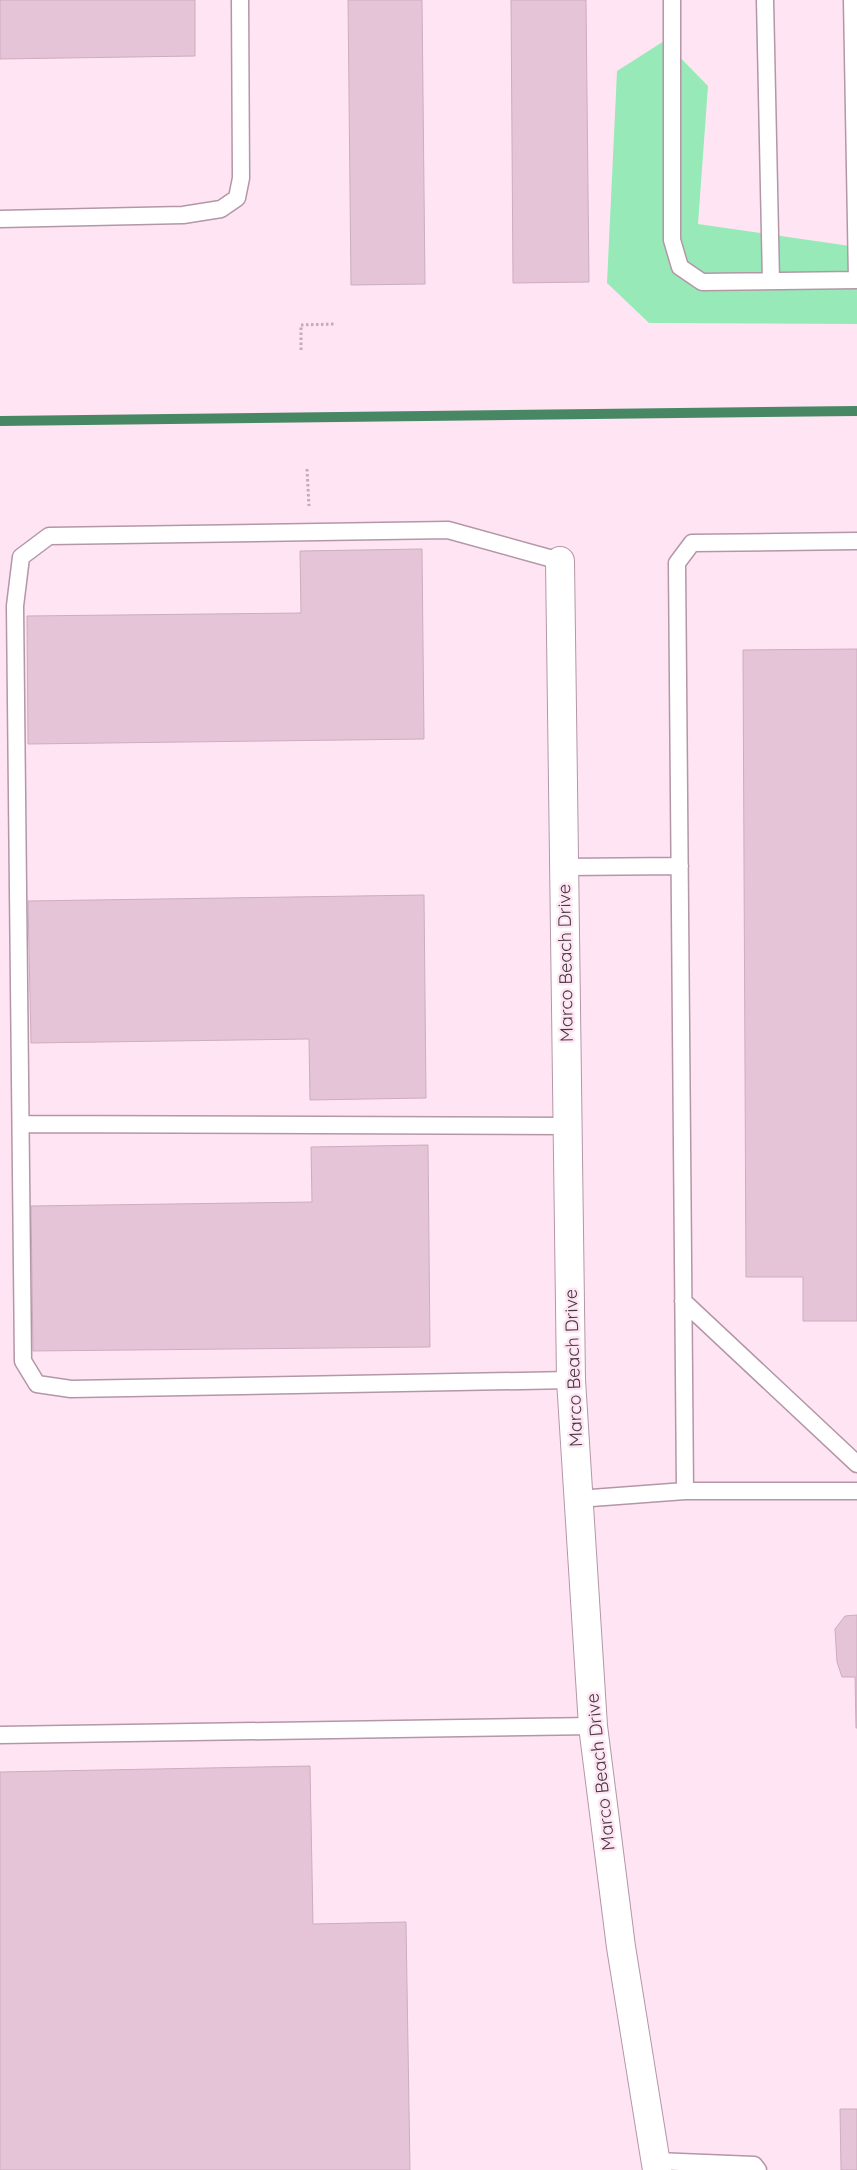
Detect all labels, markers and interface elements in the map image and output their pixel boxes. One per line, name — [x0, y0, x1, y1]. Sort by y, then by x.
street label: Marco Beach Drive — [552, 884, 578, 1042]
street label: Marco Beach Drive — [559, 1289, 587, 1447]
street label: Marco Beach Drive — [580, 1692, 620, 1852]

